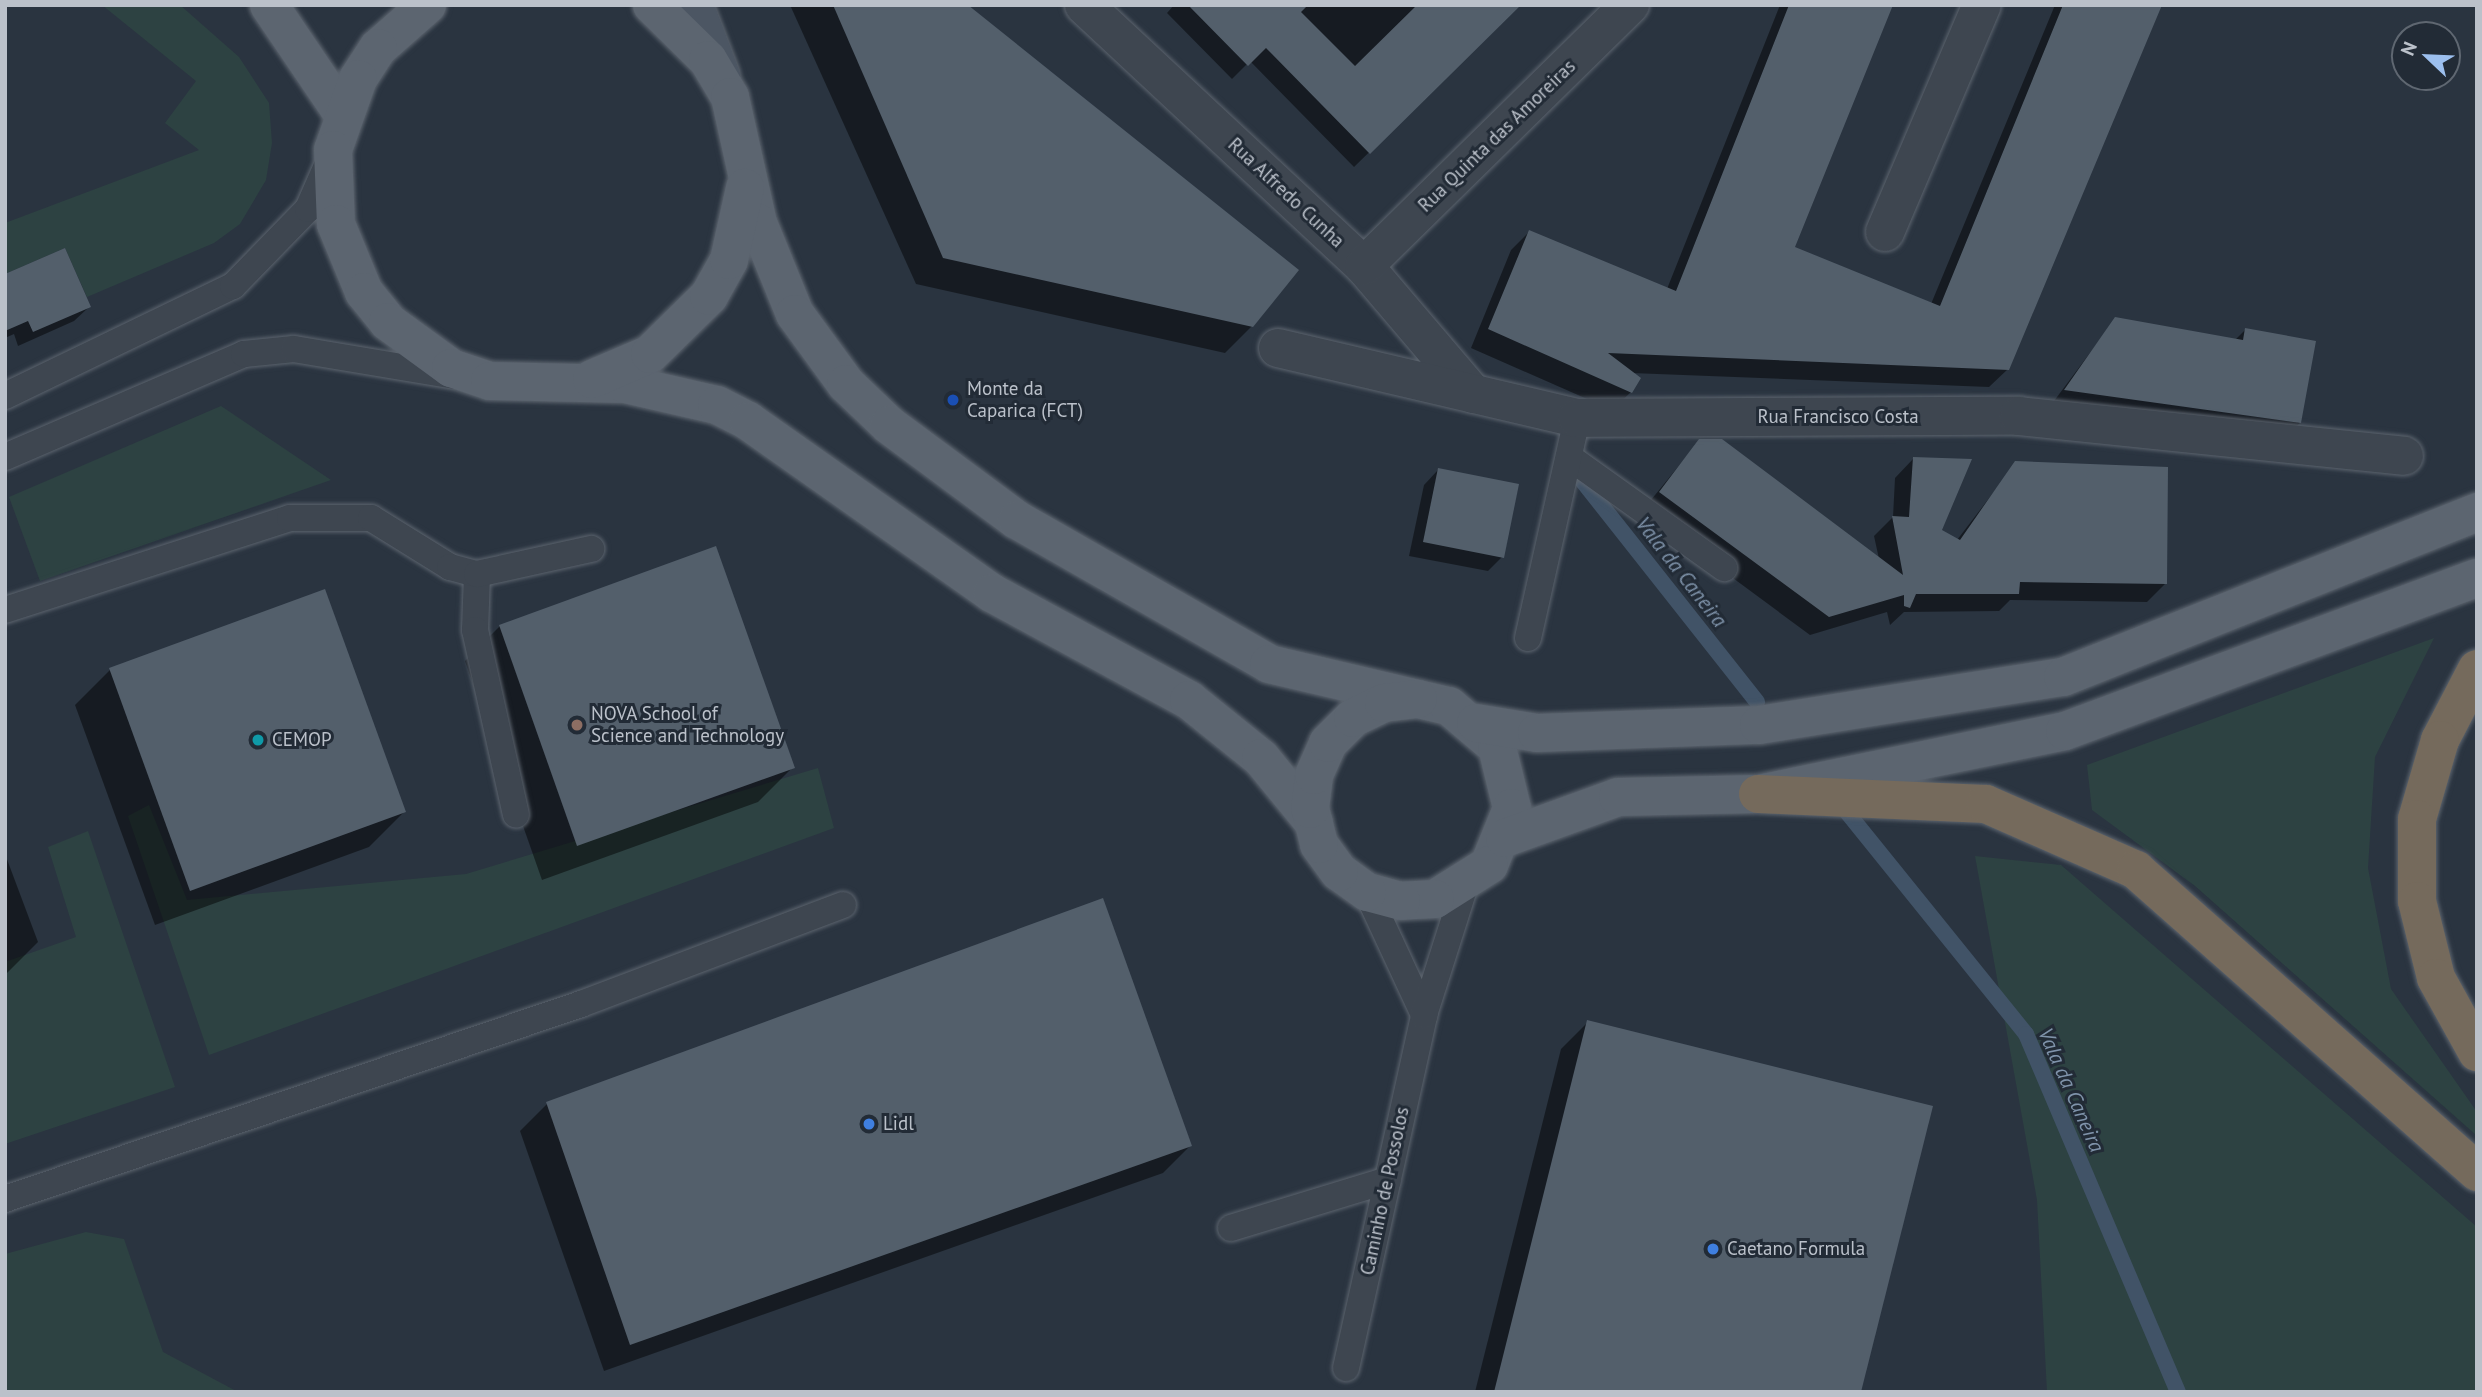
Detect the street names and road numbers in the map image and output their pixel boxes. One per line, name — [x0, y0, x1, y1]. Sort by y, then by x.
street label: Rua Quinta das Amoreiras — [1414, 55, 1580, 217]
street label: Rua Alfredo Cunha — [1223, 133, 1349, 253]
street label: Rua Francisco Costa — [1757, 406, 1919, 428]
street label: Caminho de Possolos — [1356, 1105, 1414, 1277]

